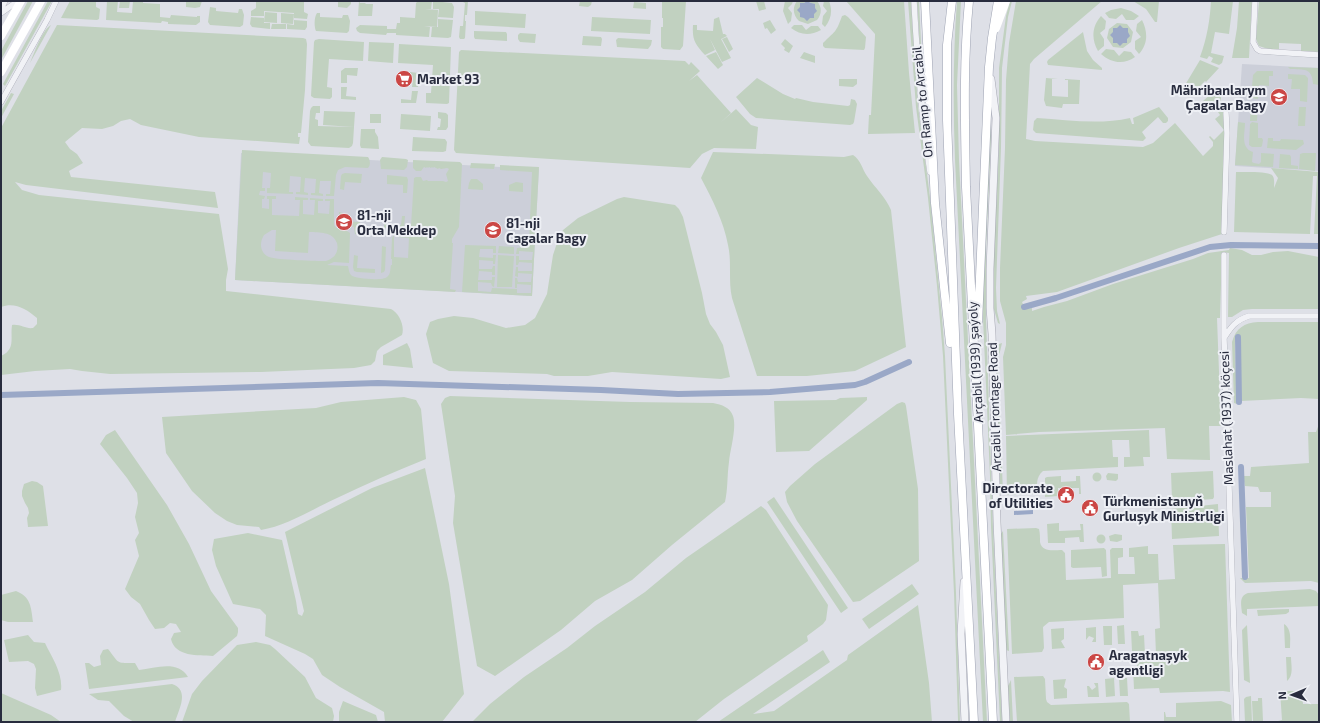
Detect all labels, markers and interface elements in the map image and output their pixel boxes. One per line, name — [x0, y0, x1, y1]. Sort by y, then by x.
street label: On Ramp to Arcabil — [908, 45, 936, 159]
supermarket icon: Market 93 — [394, 69, 414, 89]
place label: Market 93 — [417, 71, 479, 87]
place label: Mähribanlarym Çagalar Bagy — [1171, 82, 1267, 114]
school or university icon: Mähribanlarym Çagalar Bagy — [1269, 87, 1289, 107]
place label: 81-nji Orta Mekdep — [357, 207, 436, 238]
school or university icon: 81-nji Orta Mekdep — [334, 212, 354, 232]
place label: 81-nji Cagalar Bagy — [506, 215, 587, 246]
school or university icon: 81-nji Cagalar Bagy — [483, 220, 503, 240]
street label: Arçabil (1939) şaýoly — [964, 301, 987, 423]
street label: Arcabil Frontage Road — [984, 342, 1004, 472]
street label: Maslahat (1937) köçesi — [1216, 351, 1237, 485]
place label: Directorate of Utilities — [983, 480, 1053, 511]
public building icon: Directorate of Utilities — [1056, 485, 1076, 505]
place label: Türkmenistanyň Gurluşyk Ministrligi — [1103, 493, 1225, 525]
public building icon: Türkmenistanyň Gurluşyk Ministrligi — [1080, 498, 1100, 518]
place label: Aragatnaşyk agentligi — [1109, 647, 1188, 678]
public building icon: Aragatnaşyk agentligi — [1086, 652, 1106, 672]
north arrow — [1272, 675, 1312, 715]
text: N — [1275, 691, 1288, 700]

